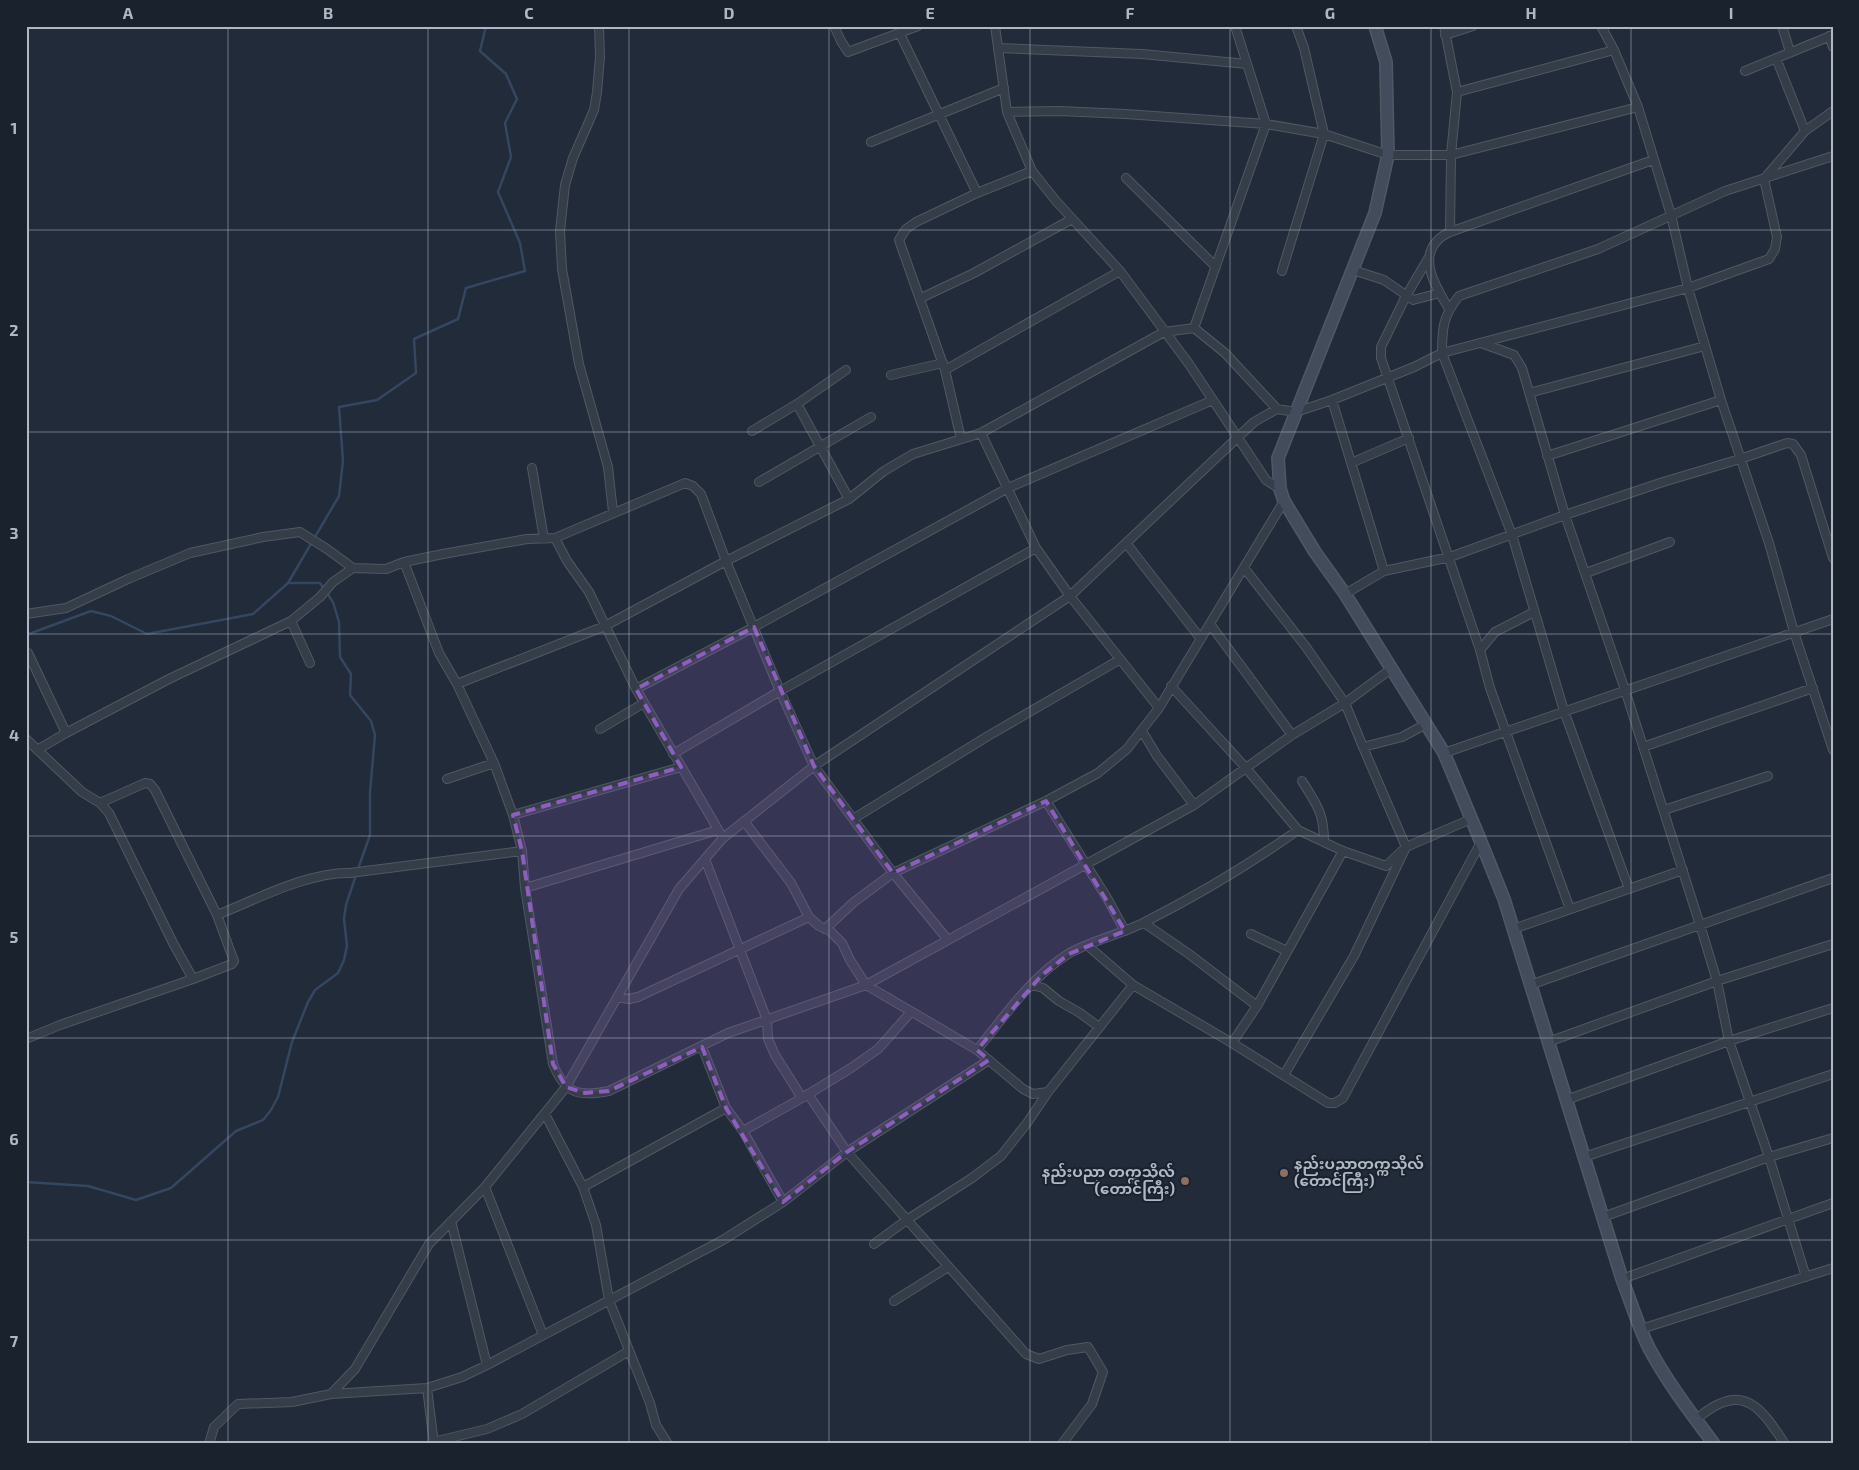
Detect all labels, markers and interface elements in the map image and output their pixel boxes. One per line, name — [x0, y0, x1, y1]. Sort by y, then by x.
text: A — [123, 3, 134, 22]
text: B — [323, 3, 333, 22]
text: C — [524, 3, 534, 22]
text: D — [724, 3, 735, 22]
text: E — [925, 3, 935, 22]
text: F — [1126, 3, 1135, 22]
text: G — [1325, 3, 1335, 22]
text: H — [1525, 3, 1537, 22]
text: I — [1729, 3, 1733, 22]
text: 1 — [11, 118, 17, 137]
text: 2 — [9, 320, 19, 339]
text: 3 — [9, 523, 19, 542]
text: 4 — [9, 725, 19, 744]
text: 5 — [10, 927, 19, 946]
text: 6 — [9, 1129, 19, 1148]
place label: နည်းပညာတက္ကသိုလ် (တောင်ကြီး) — [1294, 1154, 1424, 1193]
place label: နည်းပညာ တက္ကသိုလ် (တောင်ကြီး) — [1042, 1162, 1175, 1201]
marker: နည်းပညာတက္ကသိုလ် (တောင်ကြီး) — [1278, 1167, 1290, 1179]
marker: နည်းပညာ တက္ကသိုလ် (တောင်ကြီး) — [1179, 1175, 1191, 1187]
text: 7 — [10, 1331, 19, 1350]

